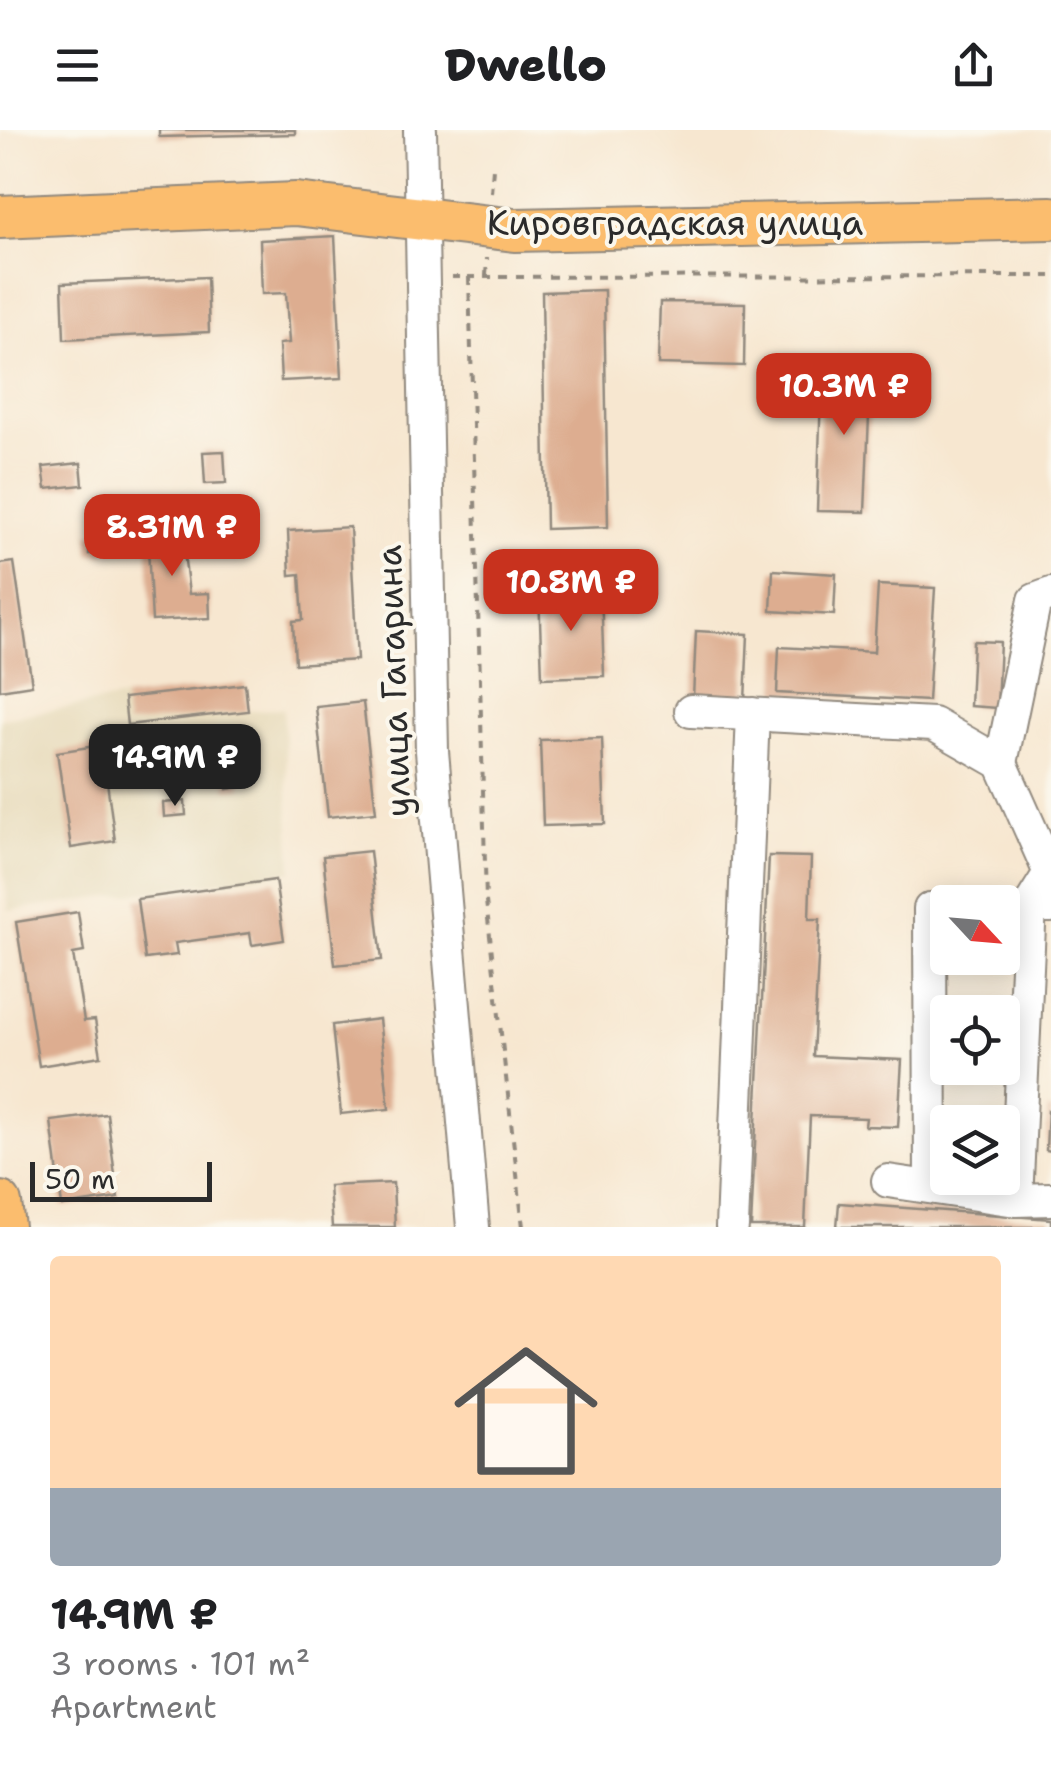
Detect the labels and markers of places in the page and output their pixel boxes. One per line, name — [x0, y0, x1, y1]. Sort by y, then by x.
pin: 10.3M ₽ — [752, 353, 936, 438]
pin: 8.31M ₽ — [80, 494, 264, 579]
pin: 10.8M ₽ — [479, 549, 663, 634]
pin: 14.9M ₽ — [83, 724, 267, 809]

